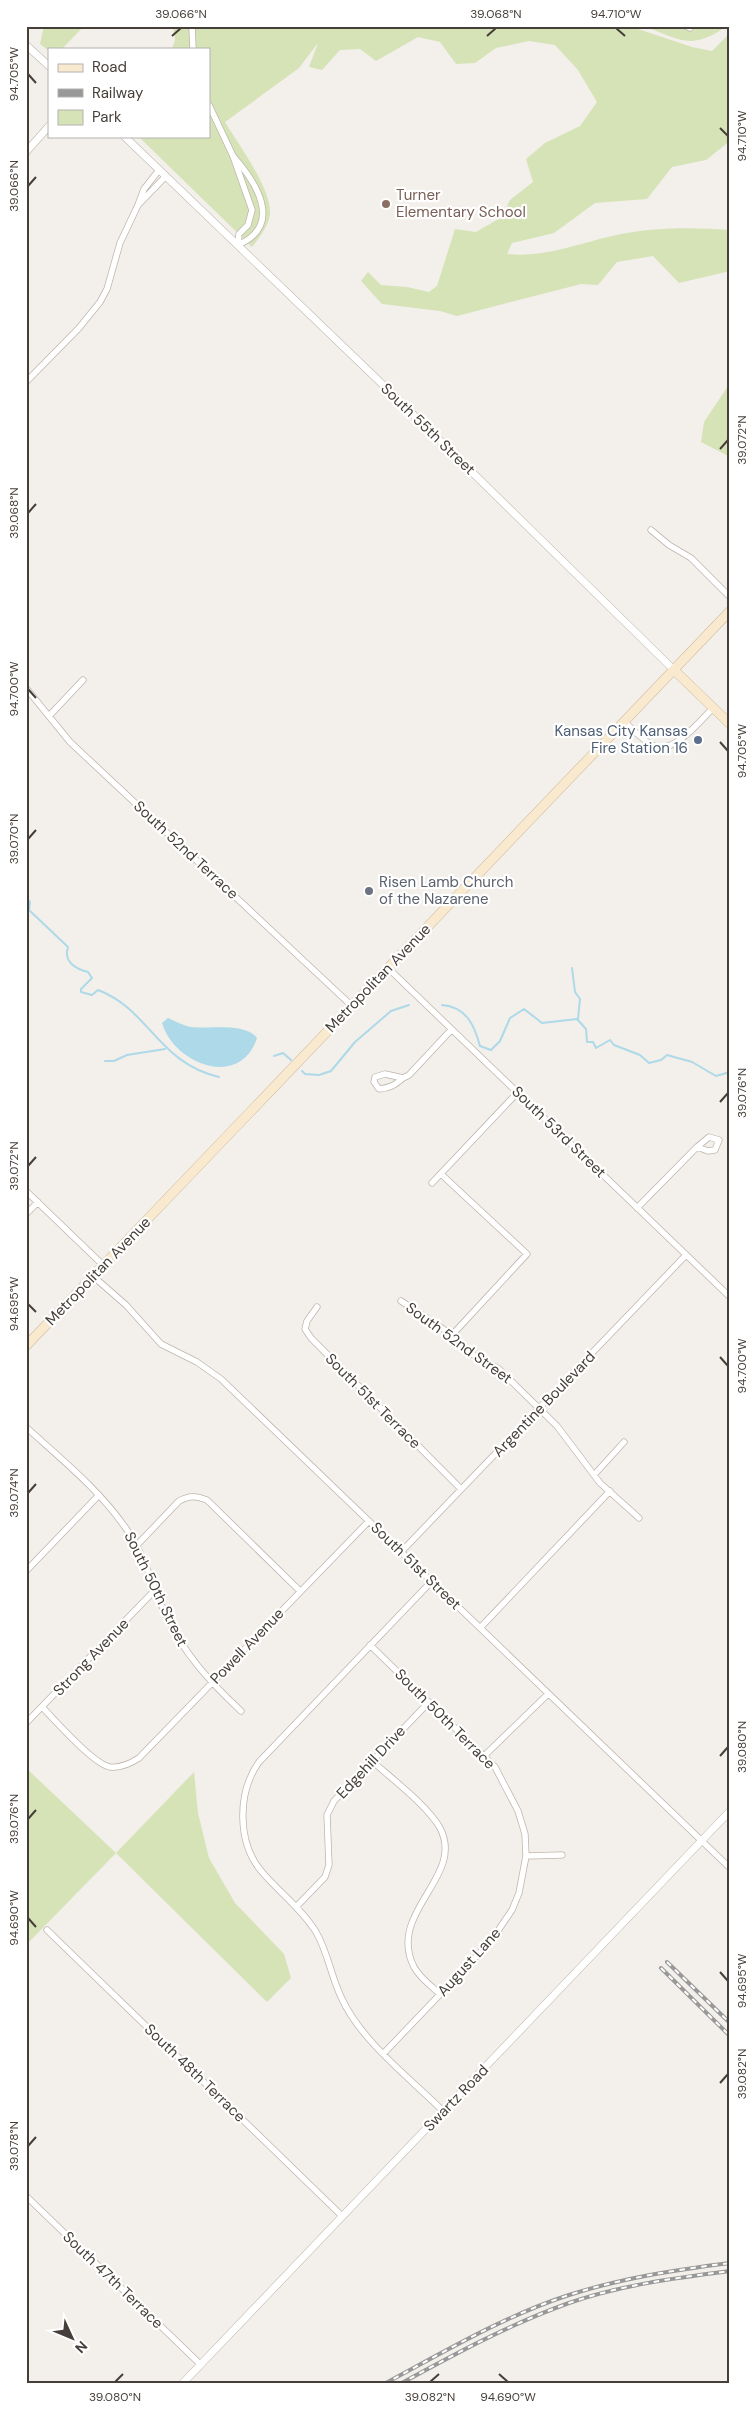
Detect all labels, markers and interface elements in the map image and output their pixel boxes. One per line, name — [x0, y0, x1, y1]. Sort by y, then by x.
text: 39.066°N — [155, 6, 207, 22]
text: 39.068°N — [470, 6, 522, 22]
text: 94.710°W — [591, 6, 642, 22]
text: 94.705°W — [6, 46, 22, 101]
legend — [48, 48, 210, 138]
text: Road — [92, 57, 127, 77]
text: Railway — [92, 83, 144, 103]
text: Park — [92, 107, 122, 127]
text: 94.710°W — [734, 110, 750, 161]
text: 39.066°N — [6, 160, 22, 212]
place label: Turner Elementary School — [396, 185, 526, 222]
marker: Turner Elementary School — [380, 198, 392, 210]
street label: South 55th Street — [376, 379, 480, 479]
text: 39.072°N — [734, 415, 750, 465]
text: 39.068°N — [6, 487, 22, 539]
text: 94.700°W — [6, 661, 22, 717]
place label: Kansas City Kansas Fire Station 16 — [555, 721, 688, 758]
text: 94.705°W — [734, 723, 750, 778]
marker: Kansas City Kansas Fire Station 16 — [692, 734, 704, 746]
street label: South 52nd Terrace — [129, 796, 243, 904]
text: 39.070°N — [6, 814, 22, 864]
place label: Risen Lamb Church of the Nazarene — [379, 872, 513, 909]
marker: Risen Lamb Church of the Nazarene — [363, 885, 375, 897]
street label: Metropolitan Avenue — [321, 919, 435, 1037]
text: 39.076°N — [734, 1068, 750, 1118]
street label: South 53rd Street — [507, 1082, 611, 1182]
text: 39.072°N — [6, 1141, 22, 1191]
street label: Metropolitan Avenue — [41, 1212, 155, 1330]
text: 94.695°W — [6, 1276, 22, 1331]
street label: South 52nd Street — [402, 1298, 516, 1388]
text: 94.700°W — [734, 1338, 750, 1394]
street label: Argentine Boulevard — [488, 1347, 600, 1461]
street label: South 51st Terrace — [321, 1349, 425, 1453]
text: 39.074°N — [6, 1468, 22, 1518]
street label: South 51st Street — [367, 1518, 466, 1614]
street label: South 50th Street — [120, 1528, 192, 1650]
street label: Powell Avenue — [206, 1604, 288, 1688]
street label: Strong Avenue — [49, 1614, 133, 1700]
street label: South 50th Terrace — [390, 1664, 500, 1774]
street label: Edgehill Drive — [332, 1721, 410, 1803]
text: 39.080°N — [734, 1721, 750, 1773]
text: 39.076°N — [6, 1794, 22, 1844]
text: 94.690°W — [6, 1890, 22, 1946]
street label: August Lane — [433, 1923, 505, 2001]
text: 94.695°W — [734, 1953, 750, 2008]
street label: South 48th Terrace — [140, 2019, 250, 2127]
text: 39.082°N — [734, 2049, 750, 2099]
street label: Swartz Road — [419, 2060, 493, 2136]
text: 39.078°N — [6, 2121, 22, 2171]
street label: South 47th Terrace — [58, 2227, 168, 2333]
north arrow — [48, 2312, 98, 2362]
text: N — [71, 2337, 91, 2357]
text: 39.080°N — [89, 2389, 141, 2405]
text: 39.082°N — [405, 2389, 455, 2405]
text: 94.690°W — [480, 2389, 536, 2405]

